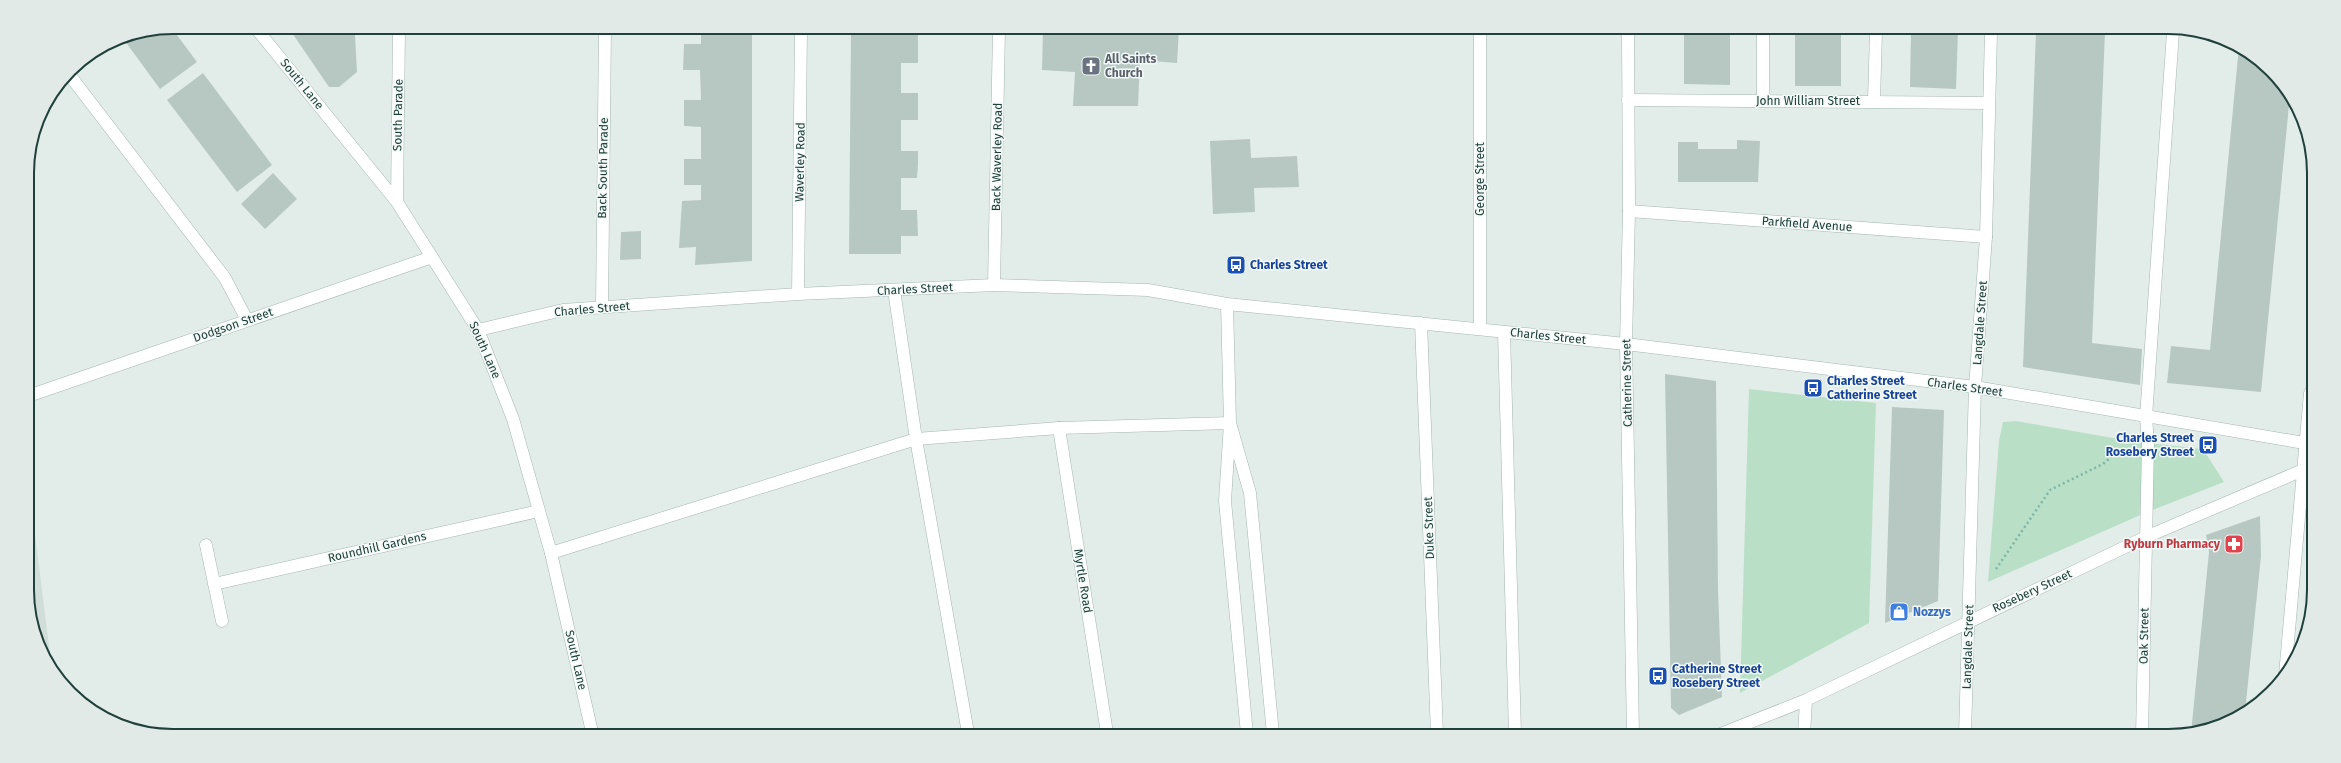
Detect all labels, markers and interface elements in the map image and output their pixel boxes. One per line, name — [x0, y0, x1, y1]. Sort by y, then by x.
place label: All Saints Church — [1104, 52, 1156, 80]
church icon: All Saints Church — [1080, 55, 1102, 77]
street label: South Lane — [277, 56, 327, 112]
street label: South Parade — [390, 79, 406, 151]
street label: John William Street — [1756, 94, 1861, 108]
street label: Back Waverley Road — [989, 103, 1005, 211]
street label: Back South Parade — [595, 117, 611, 219]
street label: Waverley Road — [792, 122, 808, 202]
street label: George Street — [1473, 141, 1487, 216]
street label: Parkfield Avenue — [1761, 214, 1853, 234]
bus stop icon: Charles Street — [1225, 254, 1247, 276]
place label: Charles Street — [1250, 258, 1328, 272]
street label: Charles Street — [877, 280, 954, 298]
street label: Langdale Street — [1970, 280, 1990, 366]
street label: Charles Street — [553, 299, 631, 319]
street label: Dodgson Street — [191, 305, 275, 345]
street label: South Lane — [466, 319, 504, 381]
street label: Charles Street — [1509, 325, 1587, 347]
street label: Catherine Street — [1619, 338, 1635, 427]
place label: Charles Street Catherine Street — [1827, 374, 1917, 402]
street label: Charles Street — [1926, 375, 2004, 399]
bus stop icon: Charles Street Catherine Street — [1802, 377, 1824, 399]
place label: Charles Street Rosebery Street — [2106, 431, 2194, 459]
bus stop icon: Charles Street Rosebery Street — [2197, 434, 2219, 456]
street label: Duke Street — [1421, 496, 1437, 560]
street label: Roundhill Gardens — [326, 529, 428, 565]
pharmacy icon: Ryburn Pharmacy — [2223, 533, 2245, 555]
place label: Ryburn Pharmacy — [2124, 537, 2221, 551]
street label: Myrtle Road — [1071, 548, 1095, 614]
street label: Rosebery Street — [1990, 566, 2075, 616]
shop icon: Nozzys — [1888, 601, 1910, 623]
street label: Langdale Street — [1960, 604, 1976, 690]
place label: Nozzys — [1913, 605, 1951, 619]
street label: Oak Street — [2137, 607, 2152, 664]
street label: South Lane — [562, 629, 590, 691]
place label: Catherine Street Rosebery Street — [1672, 662, 1762, 690]
bus stop icon: Catherine Street Rosebery Street — [1647, 665, 1669, 687]

